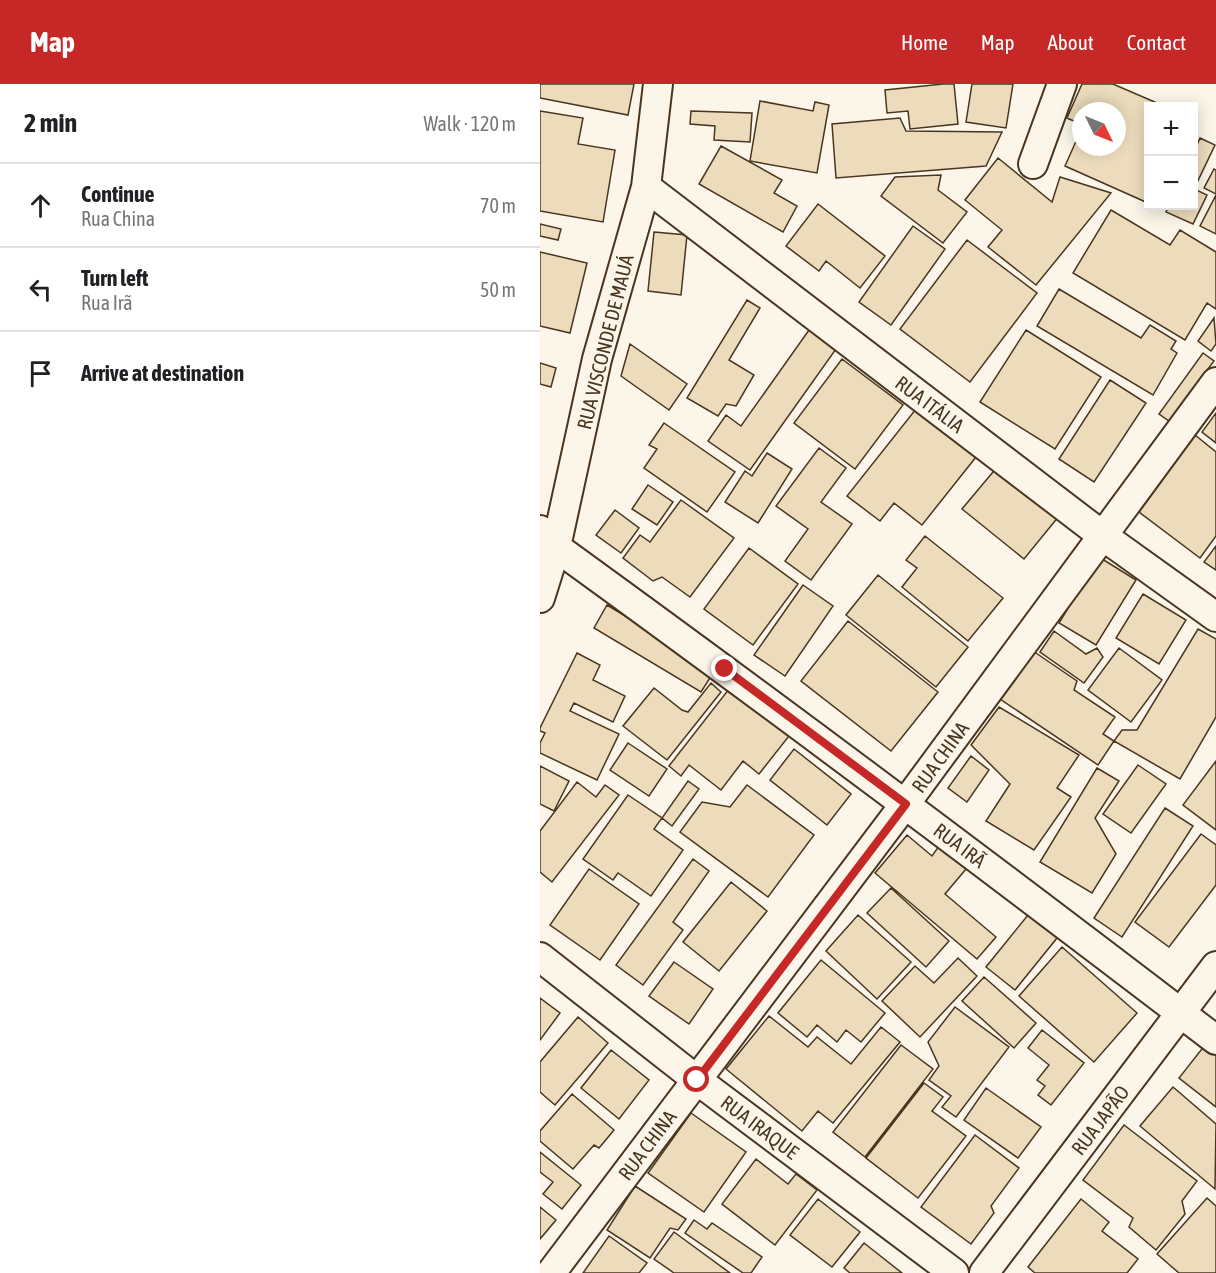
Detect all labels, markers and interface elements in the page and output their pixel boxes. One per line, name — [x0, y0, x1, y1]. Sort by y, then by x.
text: Map — [30, 26, 75, 58]
text: Home — [901, 30, 948, 54]
text: Map — [981, 30, 1015, 54]
text: About — [1048, 30, 1094, 54]
text: Contact — [1127, 30, 1186, 54]
north arrow — [1072, 102, 1126, 156]
map controls — [1144, 102, 1198, 210]
button: + — [1144, 102, 1198, 156]
text: 2 min — [24, 108, 77, 138]
text: Walk · 120 m — [424, 112, 516, 135]
button: − — [1144, 156, 1198, 210]
text: Continue — [81, 181, 155, 207]
icon: ahead — [24, 189, 57, 222]
text: 70 m — [480, 194, 516, 217]
text: Rua China — [81, 207, 155, 230]
street label: RUA VISCONDE DE MAUÁ — [572, 252, 638, 432]
text: Turn left — [81, 265, 148, 291]
icon: left — [24, 273, 57, 306]
text: 50 m — [480, 278, 516, 301]
text: Rua Irã — [81, 291, 133, 314]
icon: arrive — [24, 357, 57, 390]
text: Arrive at destination — [81, 360, 244, 386]
street label: RUA ITÁLIA — [891, 371, 969, 437]
route end — [711, 655, 737, 681]
street label: RUA CHINA — [907, 717, 973, 797]
street label: RUA IRÃ — [929, 818, 991, 872]
route start — [683, 1066, 709, 1092]
street label: RUA JAPÃO — [1066, 1081, 1134, 1159]
street label: RUA IRAQUE — [717, 1090, 804, 1164]
street label: RUA CHINA — [613, 1105, 681, 1185]

